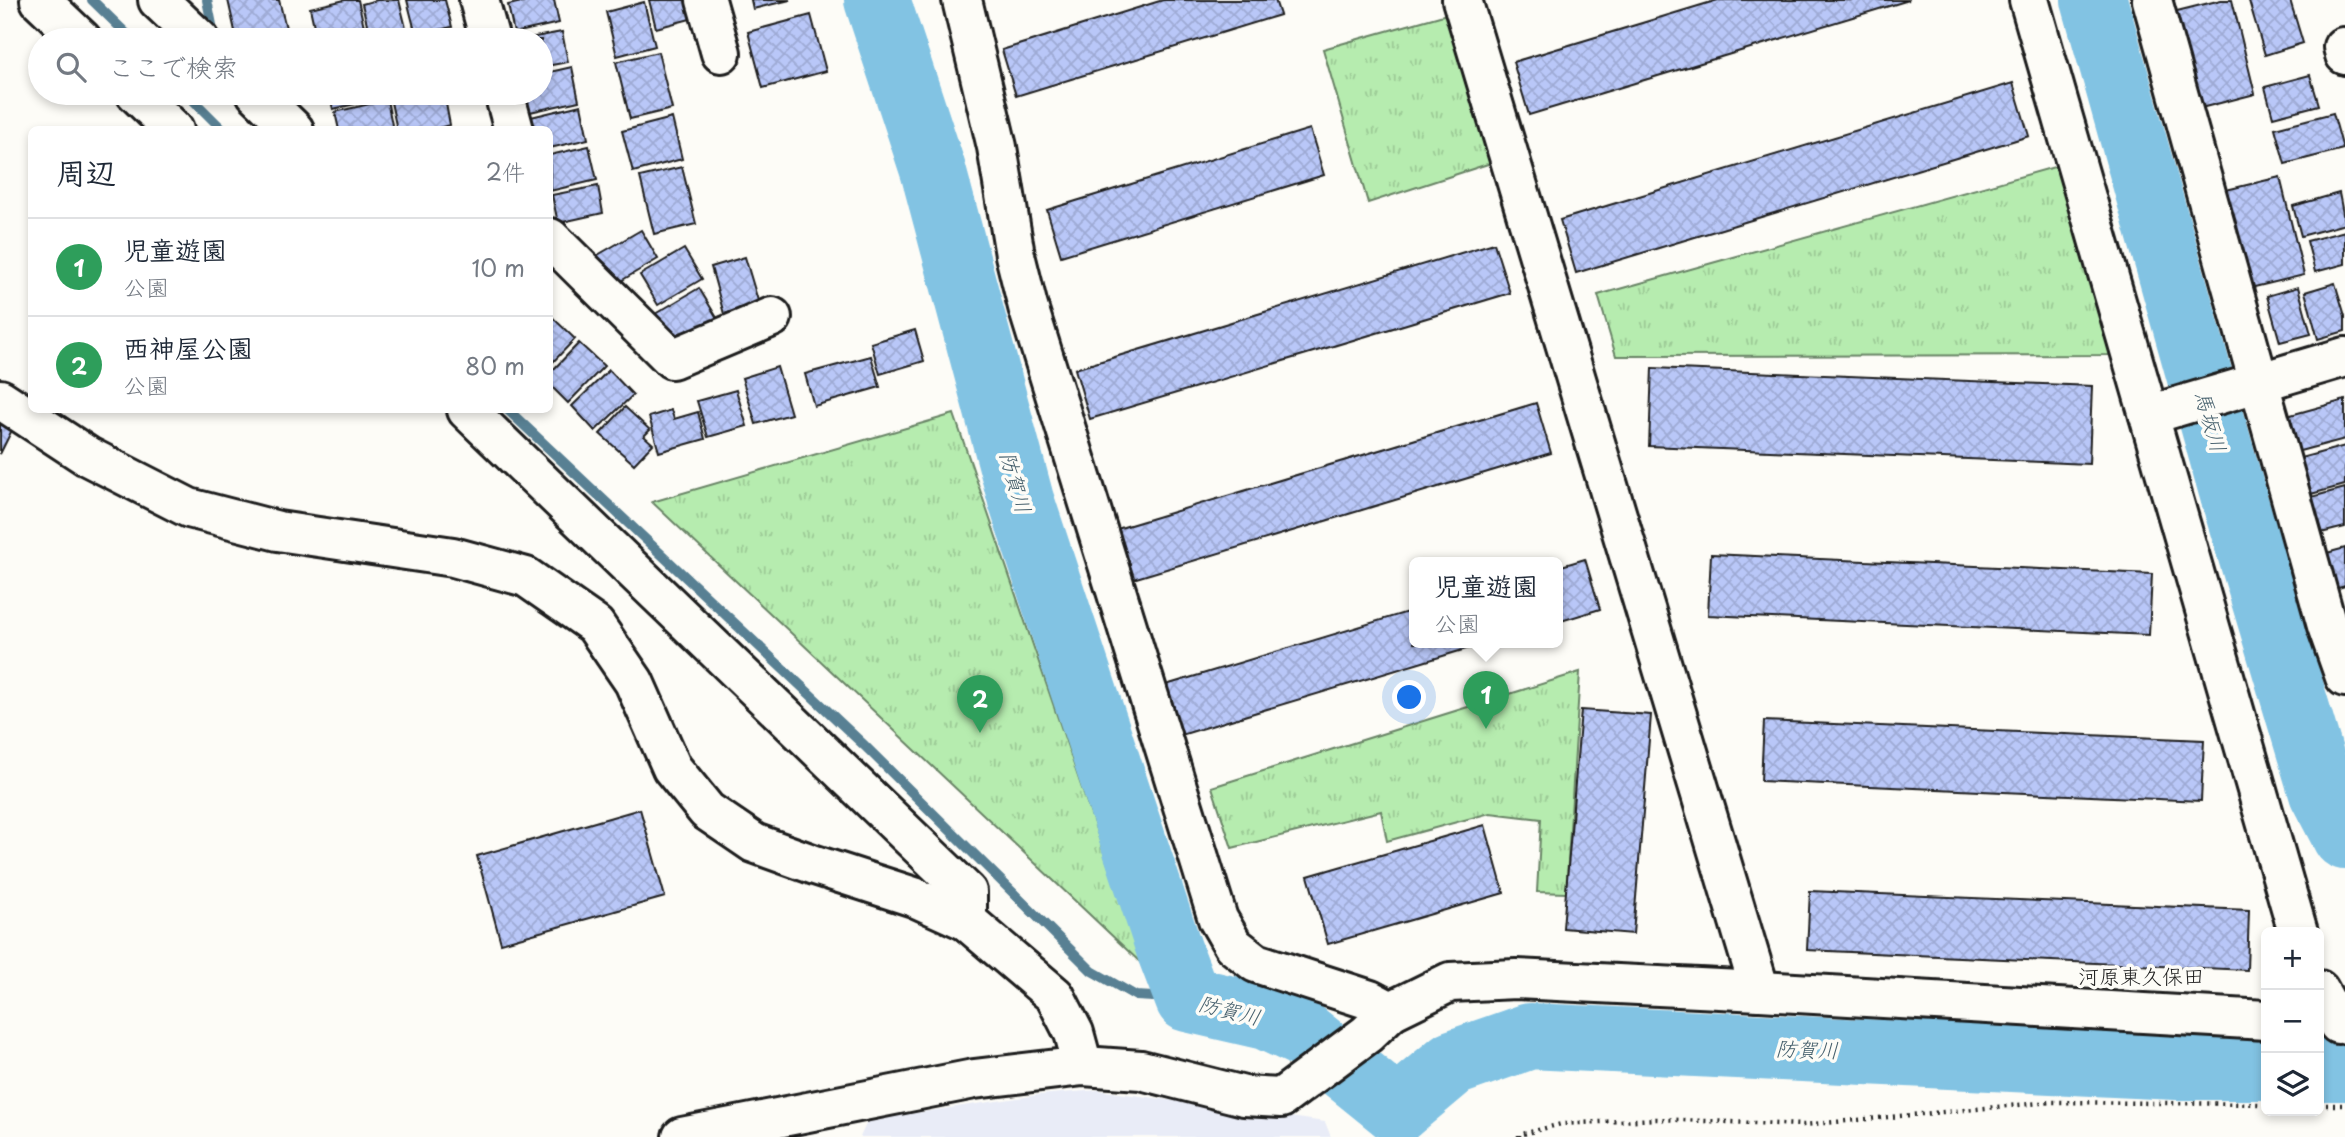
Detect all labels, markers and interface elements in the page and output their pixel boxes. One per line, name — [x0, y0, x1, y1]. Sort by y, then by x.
search box — [28, 28, 553, 105]
text: ここで検索 — [108, 47, 238, 86]
icon: search — [52, 48, 90, 86]
text: 周辺 — [56, 149, 116, 194]
text: 2件 — [486, 154, 525, 189]
text: 児童遊園 — [123, 230, 227, 269]
text: 1 — [74, 250, 85, 285]
text: 10 m — [471, 250, 525, 285]
text: 公園 — [123, 269, 169, 304]
text: 西神屋公園 — [123, 328, 253, 367]
text: 2 — [71, 348, 87, 383]
text: 80 m — [465, 348, 525, 383]
text: 公園 — [123, 367, 169, 402]
water label: 馬坂川 — [2188, 386, 2236, 456]
water label: 防賀川 — [993, 447, 1041, 517]
popup — [1409, 557, 1563, 648]
text: 児童遊園 — [1434, 566, 1538, 605]
text: 公園 — [1434, 605, 1480, 640]
pin: 1 — [1463, 671, 1509, 729]
pin: 2 — [957, 675, 1003, 733]
your location — [1392, 680, 1426, 714]
map controls — [2261, 927, 2324, 1116]
button: + — [2261, 927, 2324, 990]
district label: 河原東久保田 — [2078, 959, 2204, 991]
water label: 防賀川 — [1196, 986, 1264, 1032]
button: − — [2261, 990, 2324, 1053]
water label: 防賀川 — [1775, 1031, 1839, 1065]
button: layers — [2261, 1053, 2324, 1116]

